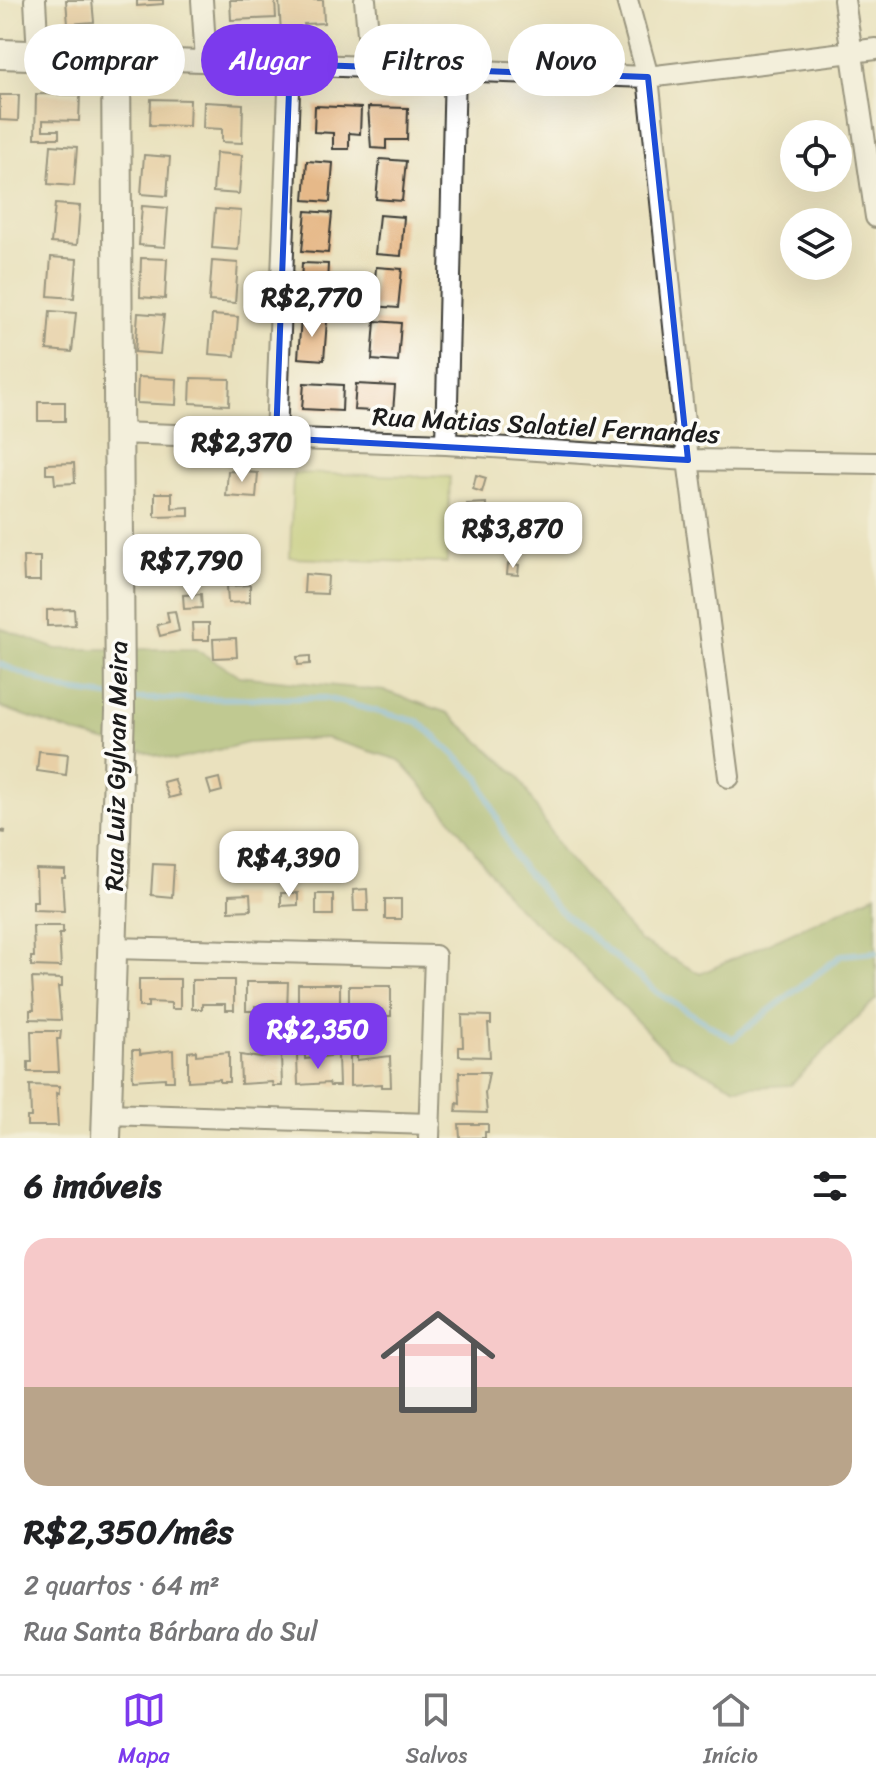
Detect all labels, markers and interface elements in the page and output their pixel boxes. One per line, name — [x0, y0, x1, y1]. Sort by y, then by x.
chip: Comprar — [24, 24, 185, 96]
chip: Alugar — [201, 24, 338, 96]
chip: Filtros — [354, 24, 492, 96]
chip: Novo — [508, 24, 625, 96]
map controls — [780, 120, 852, 280]
button: locate — [780, 120, 852, 192]
button: layers — [780, 208, 852, 280]
pin: R$2,770 — [238, 271, 386, 339]
text: R$2,770 — [261, 274, 363, 320]
street label: Rua Matias Salatiel Fernandes — [371, 393, 722, 457]
pin: R$2,370 — [168, 416, 316, 484]
text: R$2,370 — [192, 419, 292, 465]
pin: R$3,870 — [439, 502, 587, 570]
text: R$3,870 — [462, 505, 564, 551]
pin: R$7,790 — [118, 534, 266, 602]
text: R$7,790 — [141, 537, 243, 583]
street label: Rua Luiz Gylvan Meira — [91, 640, 141, 892]
pin: R$4,390 — [215, 831, 363, 899]
text: R$4,390 — [237, 834, 341, 880]
pin: R$2,350 — [244, 1003, 392, 1071]
text: R$2,350 — [267, 1006, 369, 1052]
text: 6 imóveis — [24, 1156, 162, 1216]
icon: filters — [808, 1164, 852, 1208]
icon: home — [366, 1290, 510, 1434]
text: R$2,350/mês — [24, 1502, 233, 1562]
text: 2 quartos · 64 m² — [24, 1562, 220, 1608]
text: Rua Santa Bárbara do Sul — [24, 1608, 318, 1654]
tab: Mapa — [118, 1688, 170, 1775]
tab: Salvos — [406, 1688, 467, 1775]
tab: Início — [703, 1688, 758, 1775]

